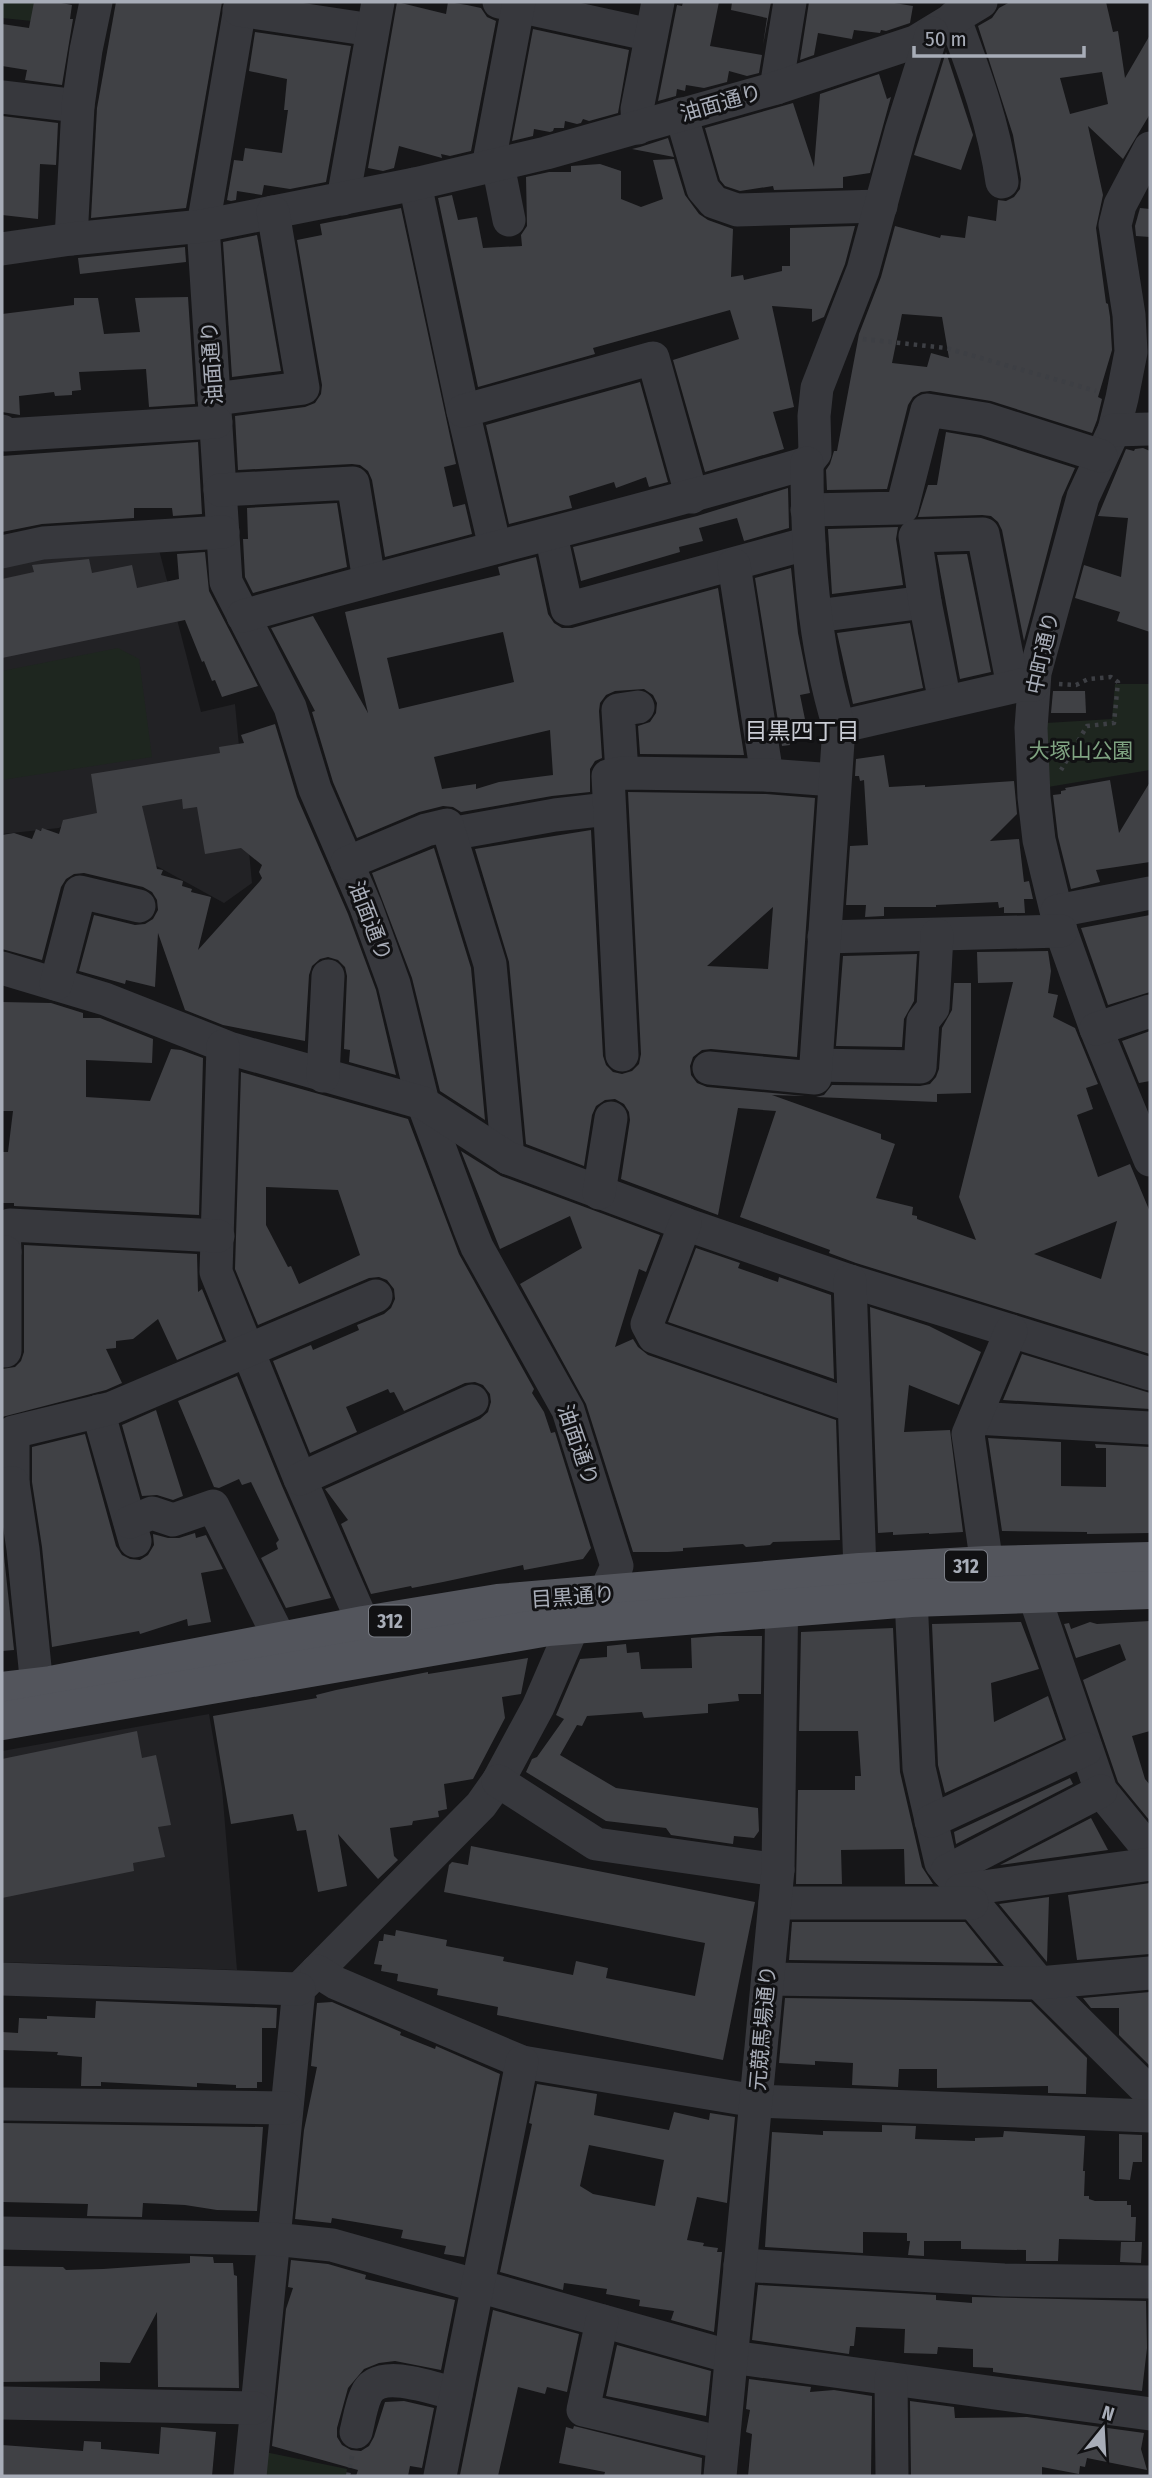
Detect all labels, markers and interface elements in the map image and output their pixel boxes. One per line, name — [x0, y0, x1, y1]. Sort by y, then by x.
scale bar — [914, 14, 1084, 58]
text: 50 m — [925, 26, 967, 52]
street label: 油面通り — [677, 79, 765, 127]
street label: 油面通り — [196, 320, 228, 406]
street label: 中町通り — [1022, 609, 1064, 697]
district label: 目黒四丁目 — [745, 717, 860, 745]
park label: 大塚山公園 — [1029, 738, 1134, 764]
street label: 油面通り — [343, 877, 397, 965]
street label: 油面通り — [552, 1401, 604, 1489]
road number: 312 — [945, 1550, 987, 1582]
street label: 目黒通り — [530, 1581, 616, 1613]
road number: 312 — [369, 1606, 411, 1637]
street label: 元競馬場通り — [745, 1964, 781, 2092]
north arrow — [1068, 2394, 1138, 2464]
text: N — [1099, 2401, 1117, 2426]

